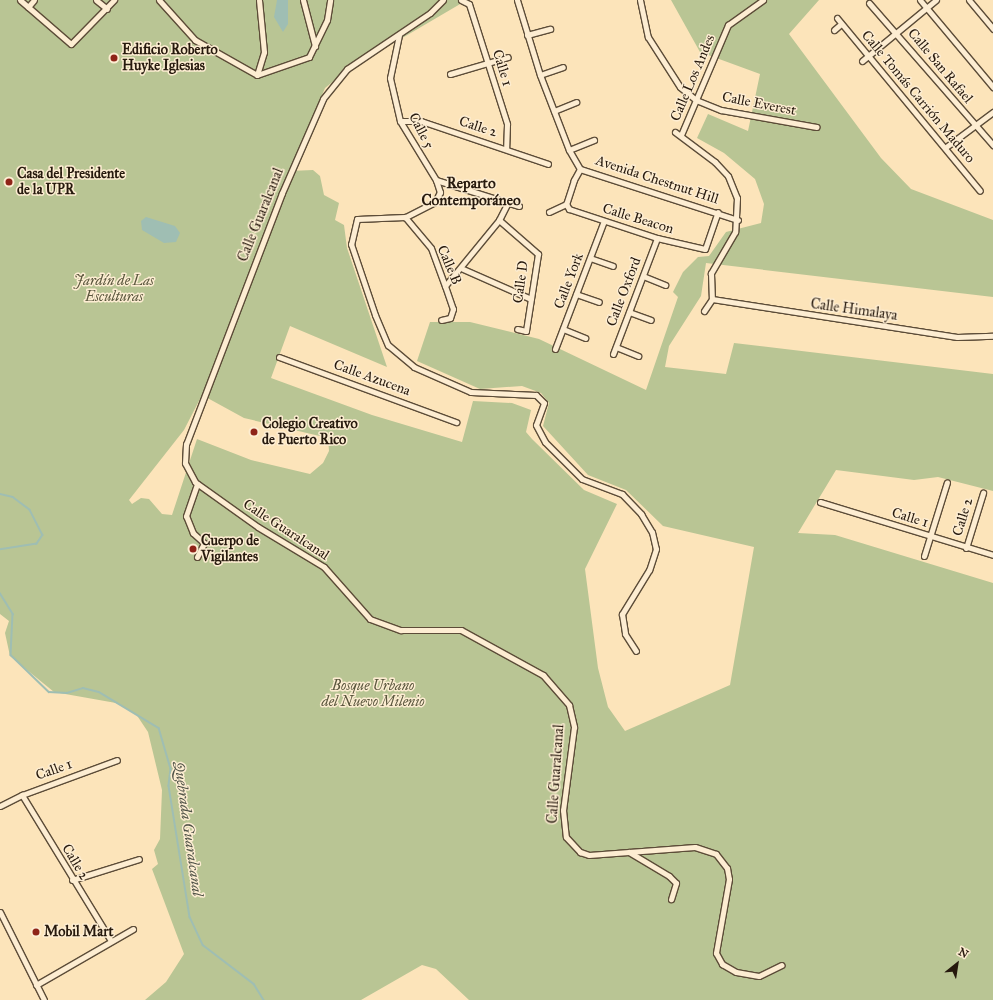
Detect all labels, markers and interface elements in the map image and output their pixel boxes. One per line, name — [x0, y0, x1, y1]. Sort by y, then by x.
street label: Calle San Rafael — [904, 25, 976, 107]
street label: Calle Tomás Carrión Maduro — [858, 27, 978, 167]
street label: Calle Los Andes — [667, 32, 719, 124]
place label: Edificio Roberto Huyke Iglesias — [122, 42, 218, 74]
street label: Calle 1 — [489, 48, 515, 88]
marker: Edificio Roberto Huyke Iglesias — [109, 53, 119, 63]
street label: Calle Everest — [721, 89, 797, 119]
street label: Calle 5 — [405, 110, 437, 152]
street label: Calle 2 — [457, 113, 499, 141]
street label: Avenida Chestnut Hill — [593, 152, 721, 208]
place label: Casa del Presidente de la UPR — [17, 166, 125, 198]
street label: Calle Guaralcanal — [235, 166, 287, 264]
district label: Reparto Contemporáneo — [421, 174, 521, 209]
marker: Casa del Presidente de la UPR — [4, 177, 14, 187]
street label: Calle Beacon — [600, 200, 676, 238]
street label: Calle B — [433, 243, 465, 287]
street label: Calle York — [551, 251, 587, 311]
street label: Calle Oxford — [603, 255, 645, 329]
street label: Calle D — [510, 260, 532, 304]
park label: Jardín de Las Esculturas — [74, 273, 154, 306]
street label: Calle Himalaya — [810, 296, 898, 324]
street label: Calle Azucena — [331, 356, 413, 400]
place label: Colegio Creativo de Puerto Rico — [262, 416, 358, 448]
marker: Colegio Creativo de Puerto Rico — [249, 427, 259, 437]
street label: Calle Guaralcanal — [240, 496, 332, 564]
street label: Calle 2 — [949, 496, 977, 538]
street label: Calle 1 — [890, 505, 930, 531]
place label: Cuerpo de Vigilantes — [201, 533, 259, 566]
marker: Cuerpo de Vigilantes — [188, 544, 198, 554]
park label: Bosque Urbano del Nuevo Milenio — [321, 678, 425, 710]
street label: Calle Guaralcanal — [544, 724, 568, 824]
street label: Calle 1 — [34, 756, 74, 784]
water label: Quebrada Guaralcanal — [170, 761, 206, 897]
street label: Calle 2 — [58, 841, 92, 883]
place label: Mobil Mart — [44, 924, 113, 940]
marker: Mobil Mart — [31, 927, 41, 937]
north arrow — [937, 944, 977, 984]
text: N — [956, 945, 971, 961]

